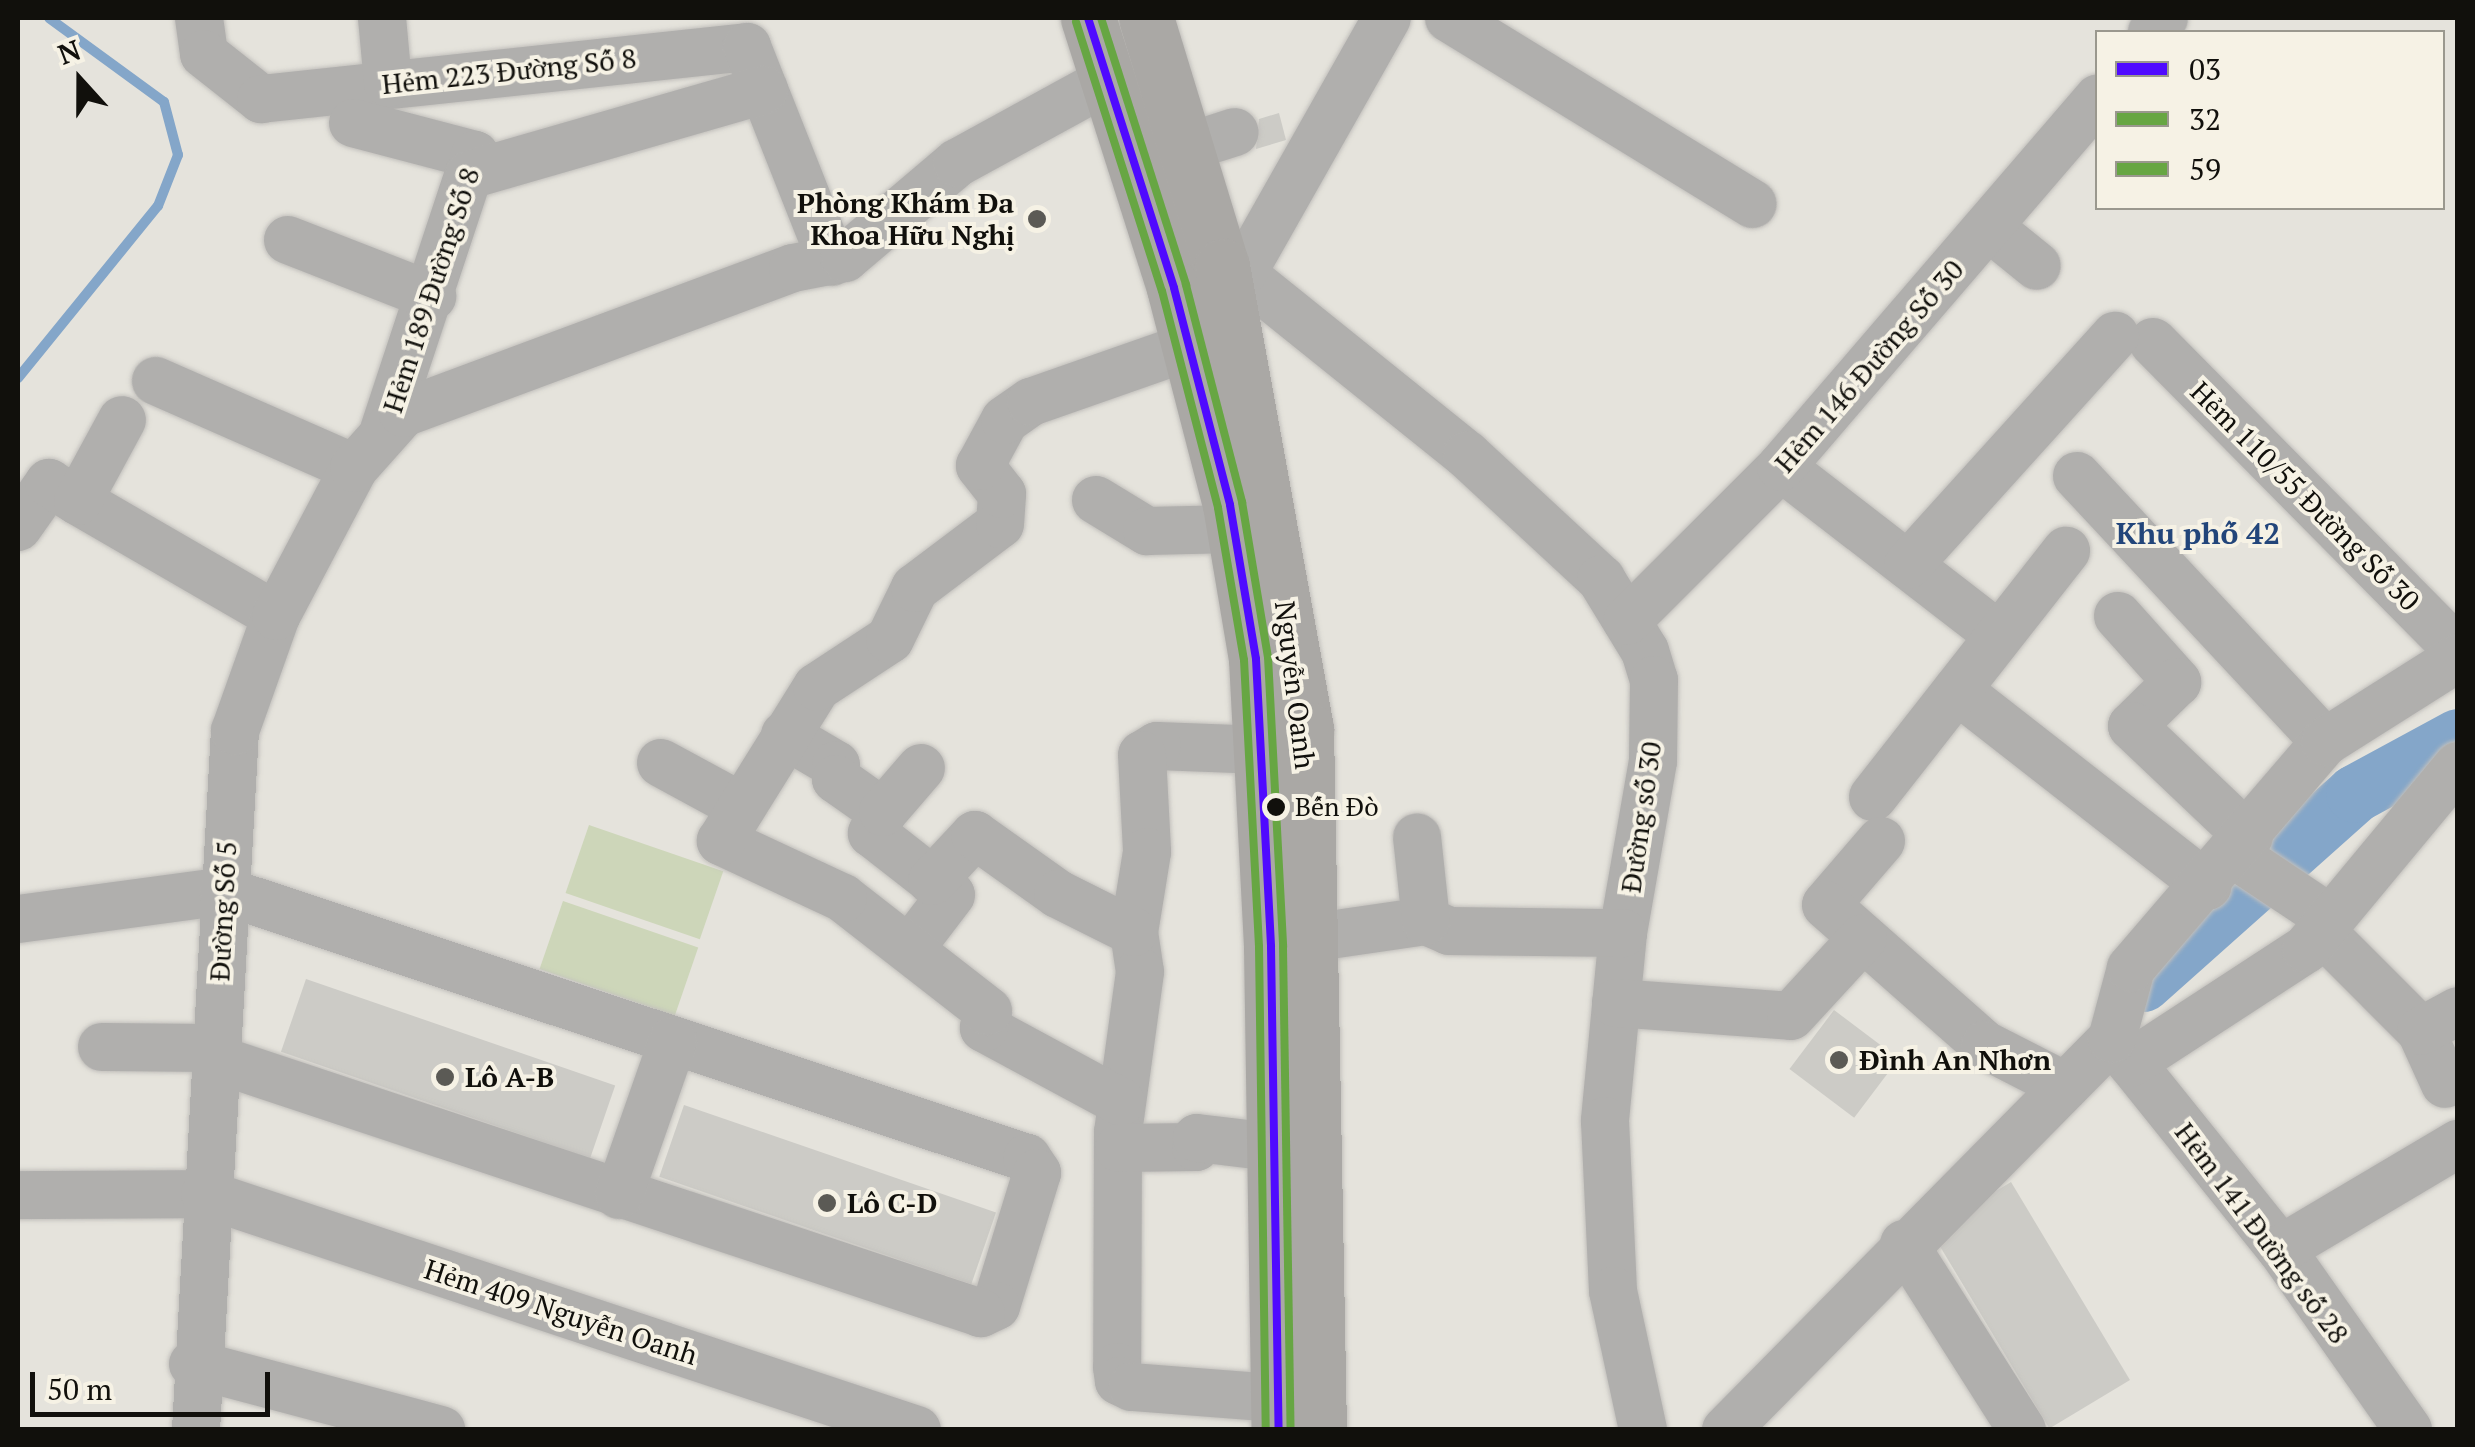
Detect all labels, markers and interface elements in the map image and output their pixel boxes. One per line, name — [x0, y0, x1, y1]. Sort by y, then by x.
north arrow — [30, 30, 130, 130]
text: N — [53, 30, 86, 73]
legend — [2095, 30, 2445, 210]
street label: Hẻm 223 Đường Số 8 — [380, 41, 638, 101]
text: 03 — [2189, 49, 2221, 89]
text: 32 — [2189, 99, 2221, 139]
text: 59 — [2189, 149, 2221, 189]
street label: Hẻm 189 Đường Số 8 — [376, 163, 486, 417]
place label: Phòng Khám Đa Khoa Hữu Nghị — [797, 186, 1014, 252]
marker: Phòng Khám Đa Khoa Hữu Nghị — [1024, 206, 1050, 232]
street label: Hẻm 146 Đường Số 30 — [1768, 253, 1970, 479]
street label: Hẻm 110/55 Đường Số 30 — [2184, 375, 2426, 617]
district label: Khu phố 42 — [2116, 515, 2280, 551]
street label: Nguyễn Oanh — [1268, 599, 1322, 771]
street label: Đường số 30 — [1614, 739, 1668, 895]
place label: Bến Đò — [1295, 791, 1379, 823]
marker: Bến Đò — [1266, 797, 1286, 817]
street label: Đường Số 5 — [203, 840, 243, 982]
place label: Đình An Nhơn — [1859, 1043, 2051, 1077]
marker: Đình An Nhơn — [1828, 1049, 1850, 1071]
place label: Lô A-B — [465, 1060, 555, 1094]
marker: Lô A-B — [434, 1066, 456, 1088]
street label: Hẻm 141 Đường số 28 — [2168, 1116, 2356, 1350]
place label: Lô C-D — [847, 1186, 937, 1220]
marker: Lô C-D — [816, 1192, 838, 1214]
street label: Hẻm 409 Nguyễn Oanh — [420, 1252, 702, 1372]
scale bar — [35, 1352, 275, 1414]
text: 50 m — [47, 1369, 112, 1409]

